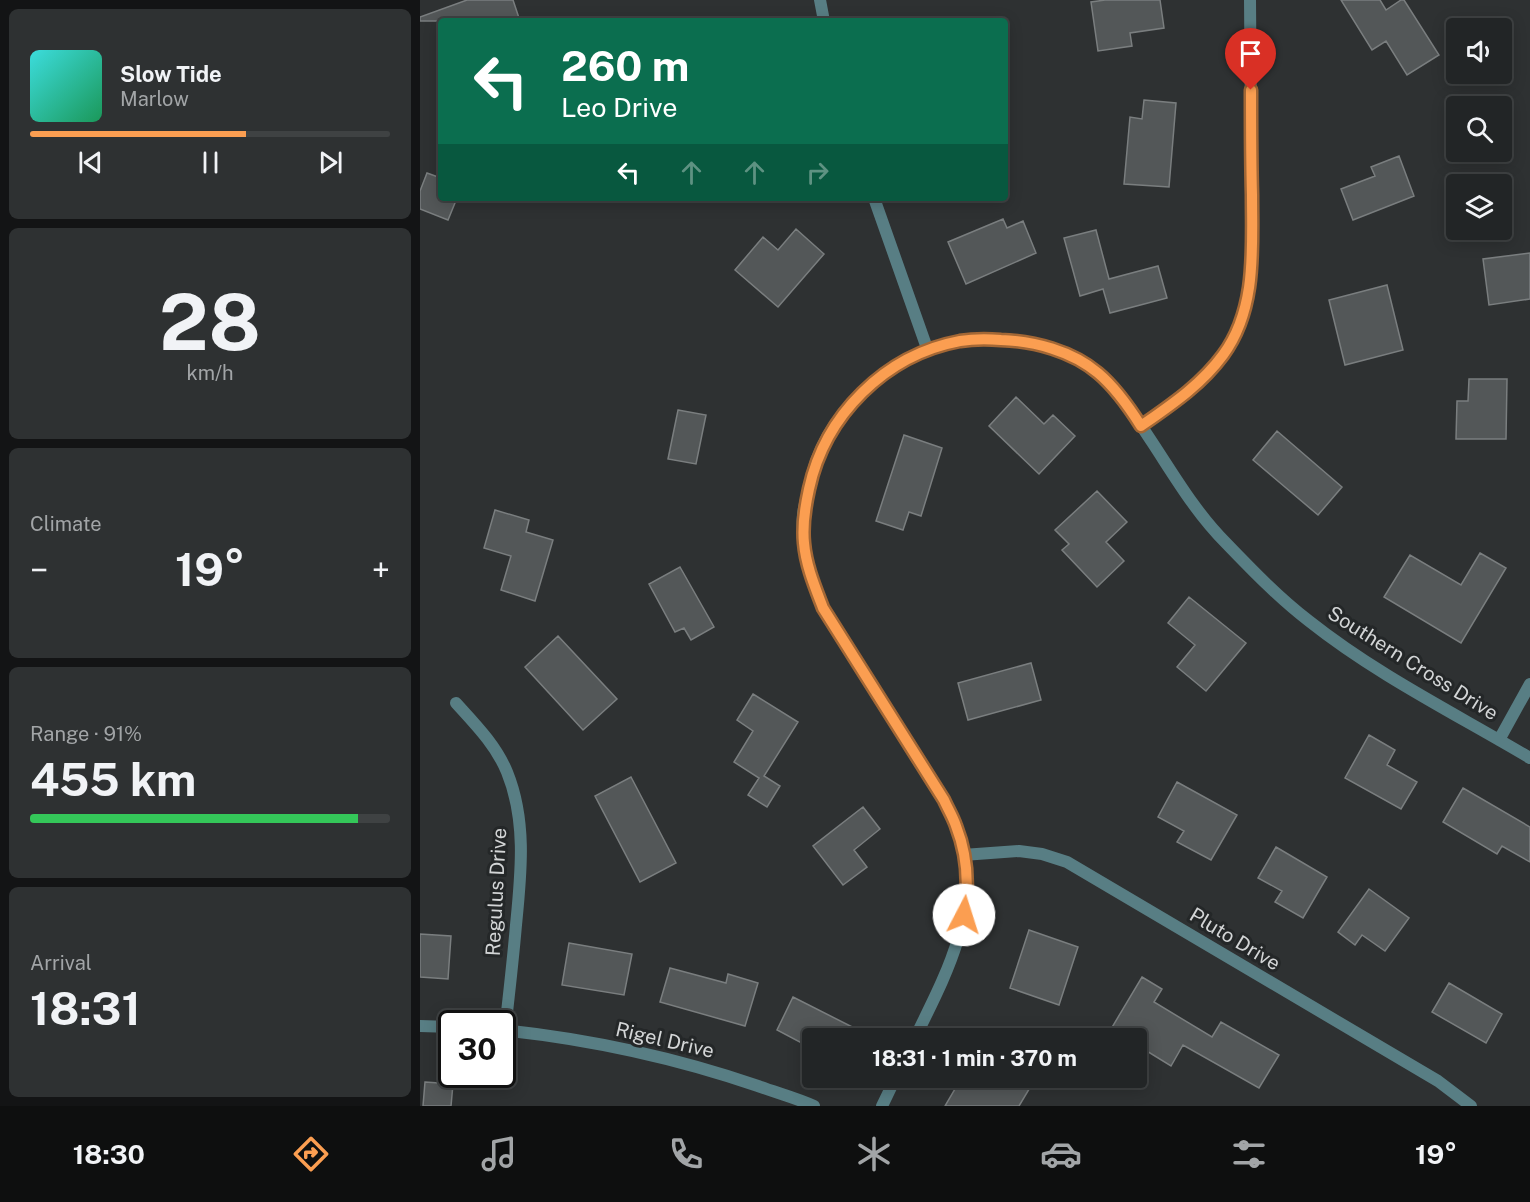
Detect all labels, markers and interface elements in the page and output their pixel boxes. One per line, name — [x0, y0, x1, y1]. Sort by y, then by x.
map controls — [1446, 18, 1512, 240]
button: sound — [1446, 18, 1512, 84]
pin — [1225, 28, 1276, 90]
icon: arrive — [1234, 37, 1267, 70]
text: 260 m — [561, 41, 689, 90]
icon: left — [462, 42, 540, 120]
text: Slow Tide — [120, 61, 222, 87]
text: Marlow — [120, 87, 189, 111]
text: Leo Drive — [561, 91, 678, 123]
button: search — [1446, 96, 1512, 162]
icon: previous — [74, 146, 107, 179]
icon: pause — [194, 146, 227, 179]
icon: next — [314, 146, 347, 179]
icon: left — [612, 156, 645, 189]
icon: ahead — [675, 156, 708, 189]
icon: ahead — [738, 156, 771, 189]
icon: right — [801, 156, 834, 189]
button: layers — [1446, 174, 1512, 240]
text: 28 — [159, 276, 261, 368]
text: km/h — [186, 361, 234, 385]
text: Climate — [30, 512, 102, 536]
text: 19° — [175, 543, 245, 596]
text: − — [30, 551, 48, 589]
text: + — [372, 551, 390, 589]
street label: Southern Cross Drive — [1323, 601, 1503, 725]
text: Range · 91% — [30, 722, 142, 746]
text: 455 km — [30, 753, 196, 806]
street label: Regulus Drive — [481, 827, 511, 957]
position arrow — [932, 883, 996, 947]
street label: Pluto Drive — [1185, 903, 1285, 975]
text: Arrival — [30, 951, 92, 975]
text: 18:31 — [30, 982, 141, 1035]
speed limit sign: 30 — [438, 1010, 516, 1088]
street label: Rigel Drive — [613, 1017, 717, 1063]
text: 18:31 · 1 min · 370 m — [872, 1045, 1077, 1071]
icon: directions — [290, 1133, 332, 1175]
icon: music — [478, 1133, 520, 1175]
icon: phone — [665, 1133, 707, 1175]
icon: climate — [853, 1133, 895, 1175]
icon: car — [1040, 1133, 1082, 1175]
icon: filters — [1228, 1133, 1270, 1175]
text: 18:30 — [73, 1138, 145, 1170]
text: 19° — [1415, 1138, 1457, 1170]

